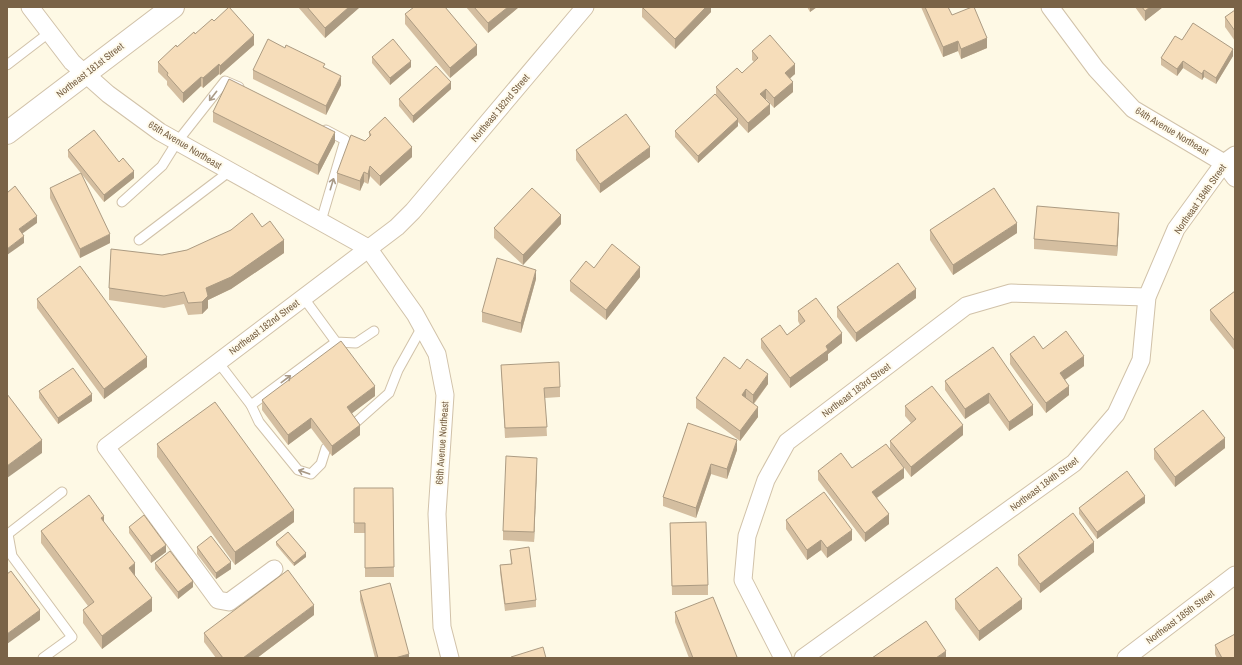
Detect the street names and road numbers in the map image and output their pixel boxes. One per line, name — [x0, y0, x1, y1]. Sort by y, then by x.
street label: Northeast 181st Street — [54, 39, 127, 100]
street label: Northeast 182nd Street — [468, 71, 533, 145]
street label: 64th Avenue Northeast — [1133, 104, 1212, 158]
street label: 65th Avenue Northeast — [146, 118, 225, 172]
street label: Northeast 184th Street — [1171, 161, 1229, 237]
street label: Northeast 182nd Street — [226, 296, 302, 358]
street label: Northeast 183rd Street — [819, 359, 894, 420]
street label: 66th Avenue Northeast — [433, 400, 451, 485]
street label: Northeast 184th Street — [1007, 454, 1081, 514]
street label: Northeast 185th Street — [1143, 587, 1217, 647]

